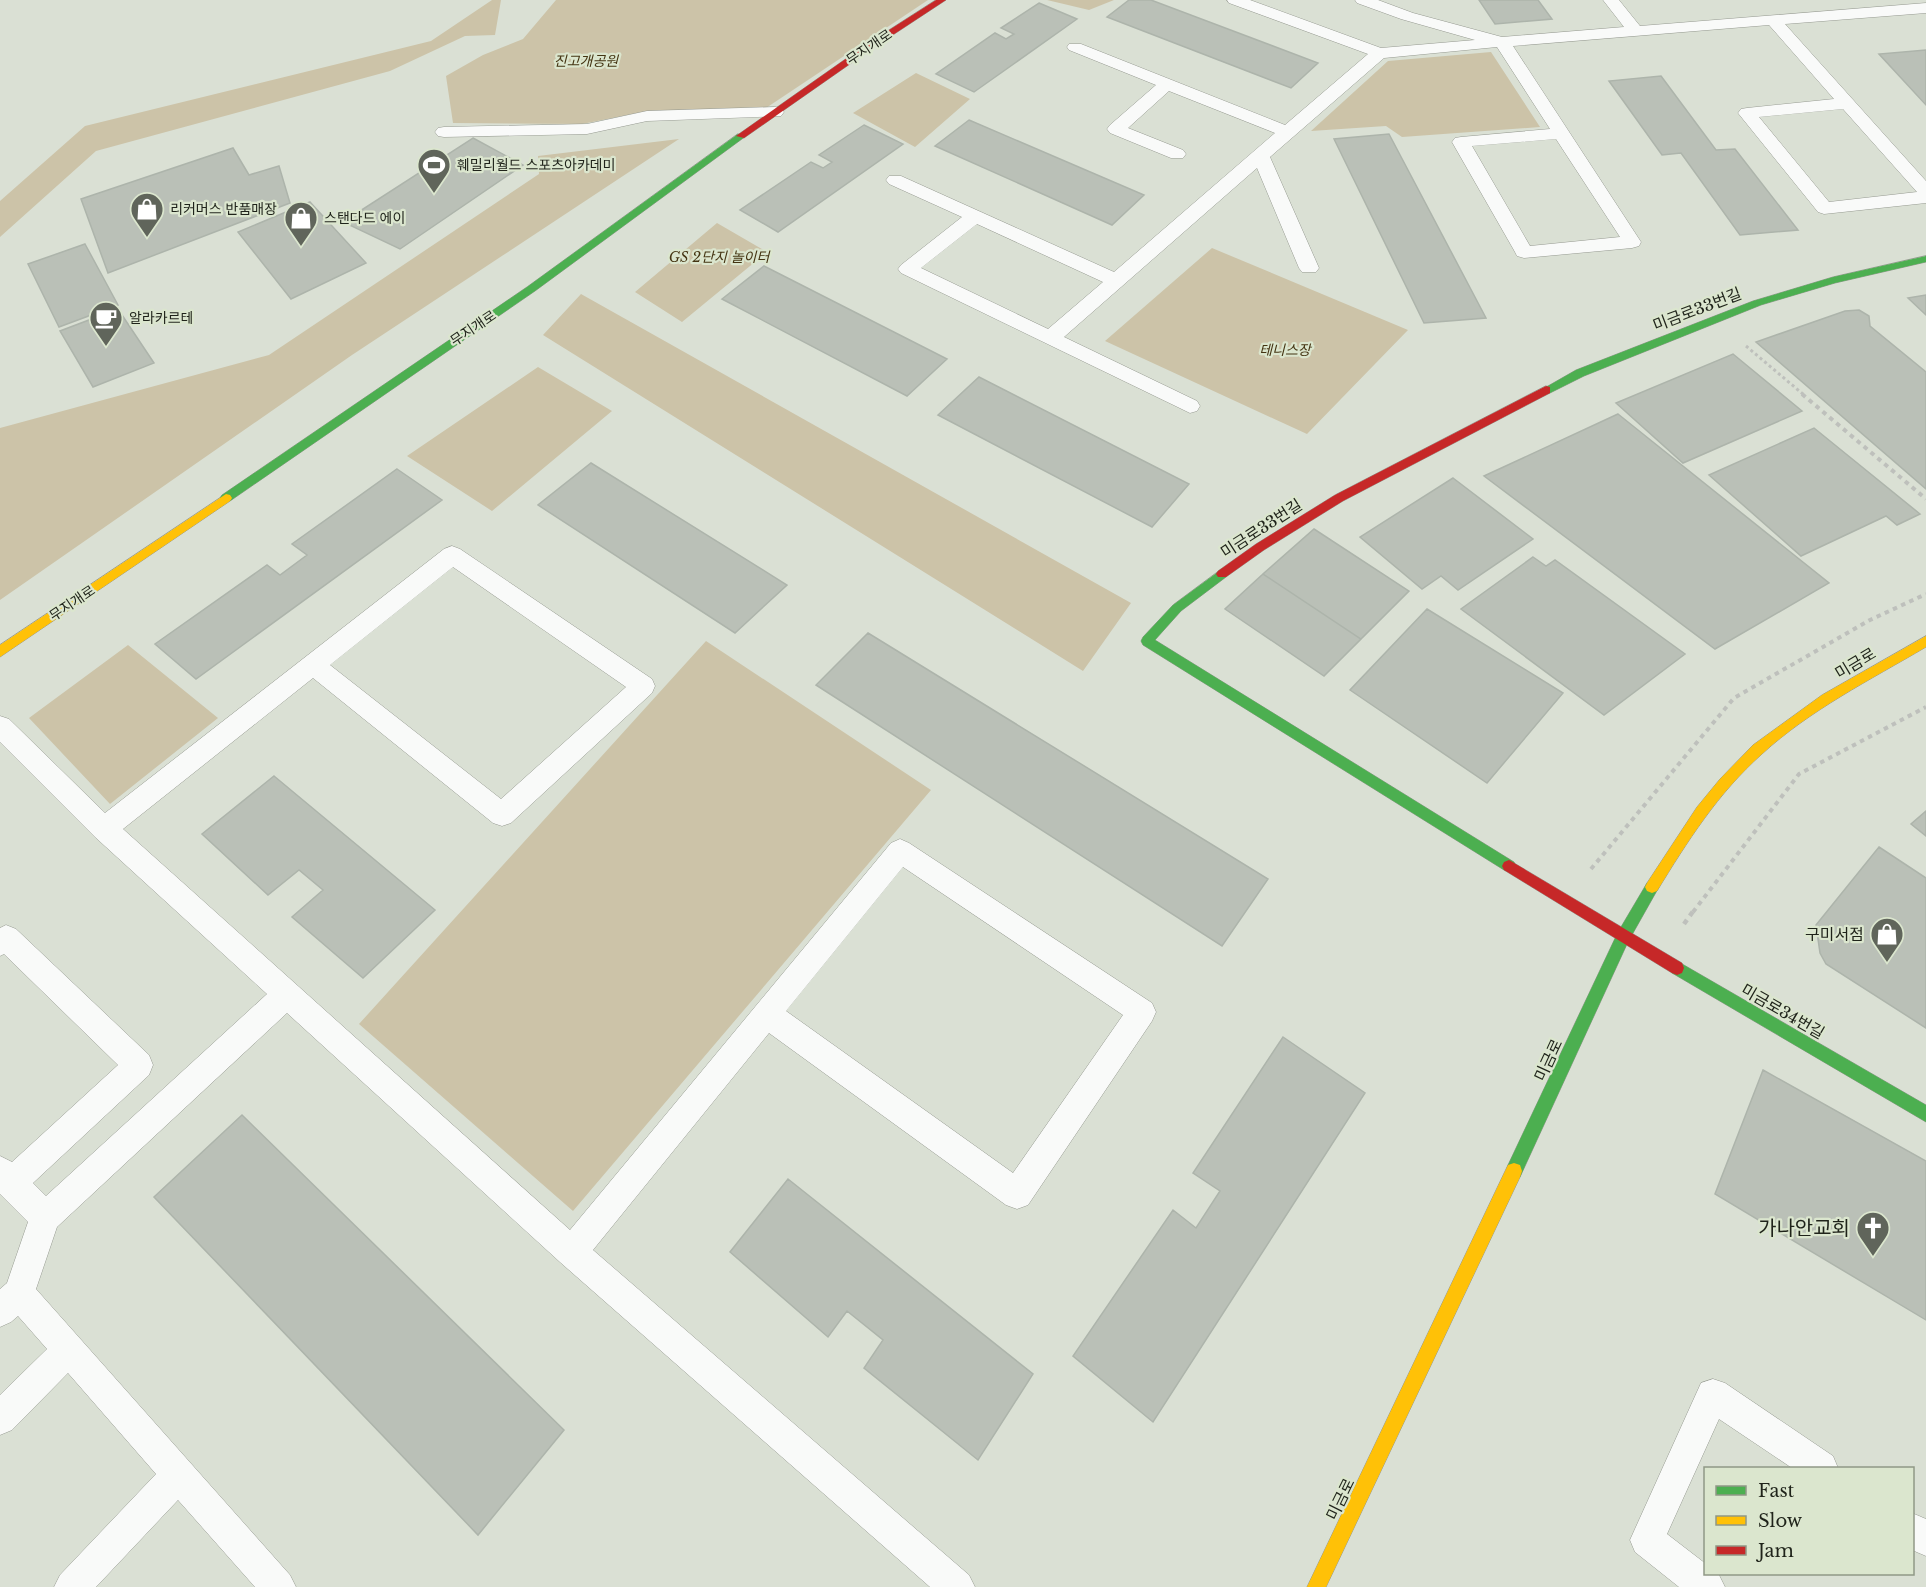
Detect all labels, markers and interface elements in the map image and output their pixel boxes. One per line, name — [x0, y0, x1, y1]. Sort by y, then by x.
street label: 무지개로 — [843, 25, 895, 69]
park label: 진고개공원 — [554, 52, 619, 70]
sports icon: 훼밀리월드 스포츠아카데미 — [416, 147, 452, 194]
place label: 훼밀리월드 스포츠아카데미 — [457, 156, 616, 174]
shop icon: 리커머스 반품매장 — [129, 191, 165, 238]
place label: 리커머스 반품매장 — [170, 200, 277, 218]
shop icon: 스탠다드 에이 — [283, 200, 319, 247]
place label: 스탠다드 에이 — [324, 209, 405, 227]
park label: GS 2단지 놀이터 — [669, 248, 771, 266]
street label: 미금로33번길 — [1650, 283, 1744, 335]
cafe icon: 알라카르테 — [88, 300, 124, 347]
street label: 무지개로 — [447, 306, 499, 350]
place label: 알라카르테 — [129, 309, 193, 327]
park label: 테니스장 — [1259, 341, 1313, 359]
street label: 미금로33번길 — [1216, 494, 1306, 562]
street label: 무지개로 — [46, 581, 98, 625]
street label: 미금로 — [1831, 643, 1879, 683]
shop icon: 구미서점 — [1869, 916, 1905, 963]
place label: 구미서점 — [1805, 924, 1864, 944]
street label: 미금로34번길 — [1738, 979, 1828, 1043]
street label: 미금로 — [1530, 1036, 1567, 1084]
church icon: 가나안교회 — [1855, 1210, 1891, 1257]
place label: 가나안교회 — [1758, 1216, 1850, 1240]
legend — [1704, 1467, 1914, 1575]
street label: 미금로 — [1321, 1475, 1359, 1523]
text: Fast — [1758, 1480, 1795, 1502]
text: Slow — [1758, 1510, 1803, 1532]
text: Jam — [1756, 1540, 1794, 1562]

